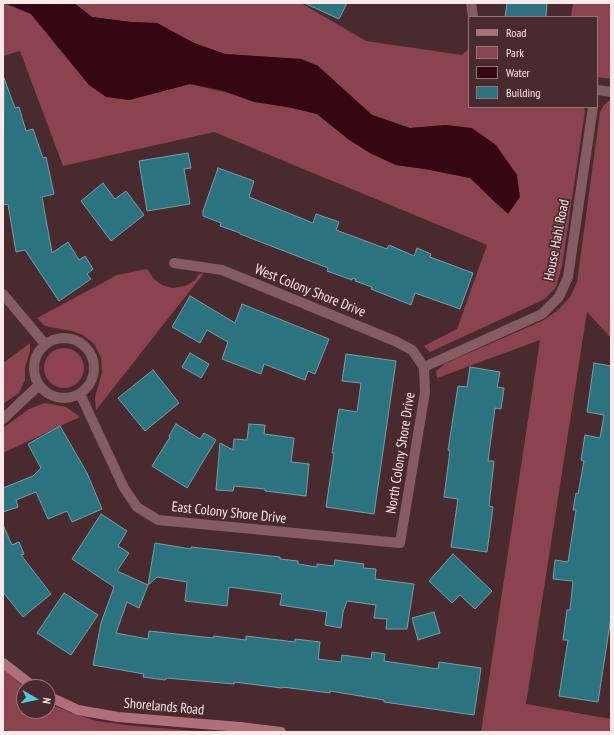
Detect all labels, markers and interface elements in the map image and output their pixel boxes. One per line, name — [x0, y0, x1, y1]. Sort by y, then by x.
legend — [468, 16, 598, 108]
text: Road — [506, 25, 526, 40]
text: Park — [506, 45, 524, 60]
text: Water — [506, 65, 530, 80]
text: Building — [506, 85, 541, 100]
street label: House Hahl Road — [541, 198, 573, 282]
street label: West Colony Shore Drive — [252, 261, 368, 321]
street label: North Colony Shore Drive — [383, 391, 419, 515]
street label: East Colony Shore Drive — [171, 499, 287, 527]
north arrow — [16, 679, 56, 719]
street label: Shorelands Road — [123, 695, 205, 719]
text: N — [39, 697, 54, 705]

